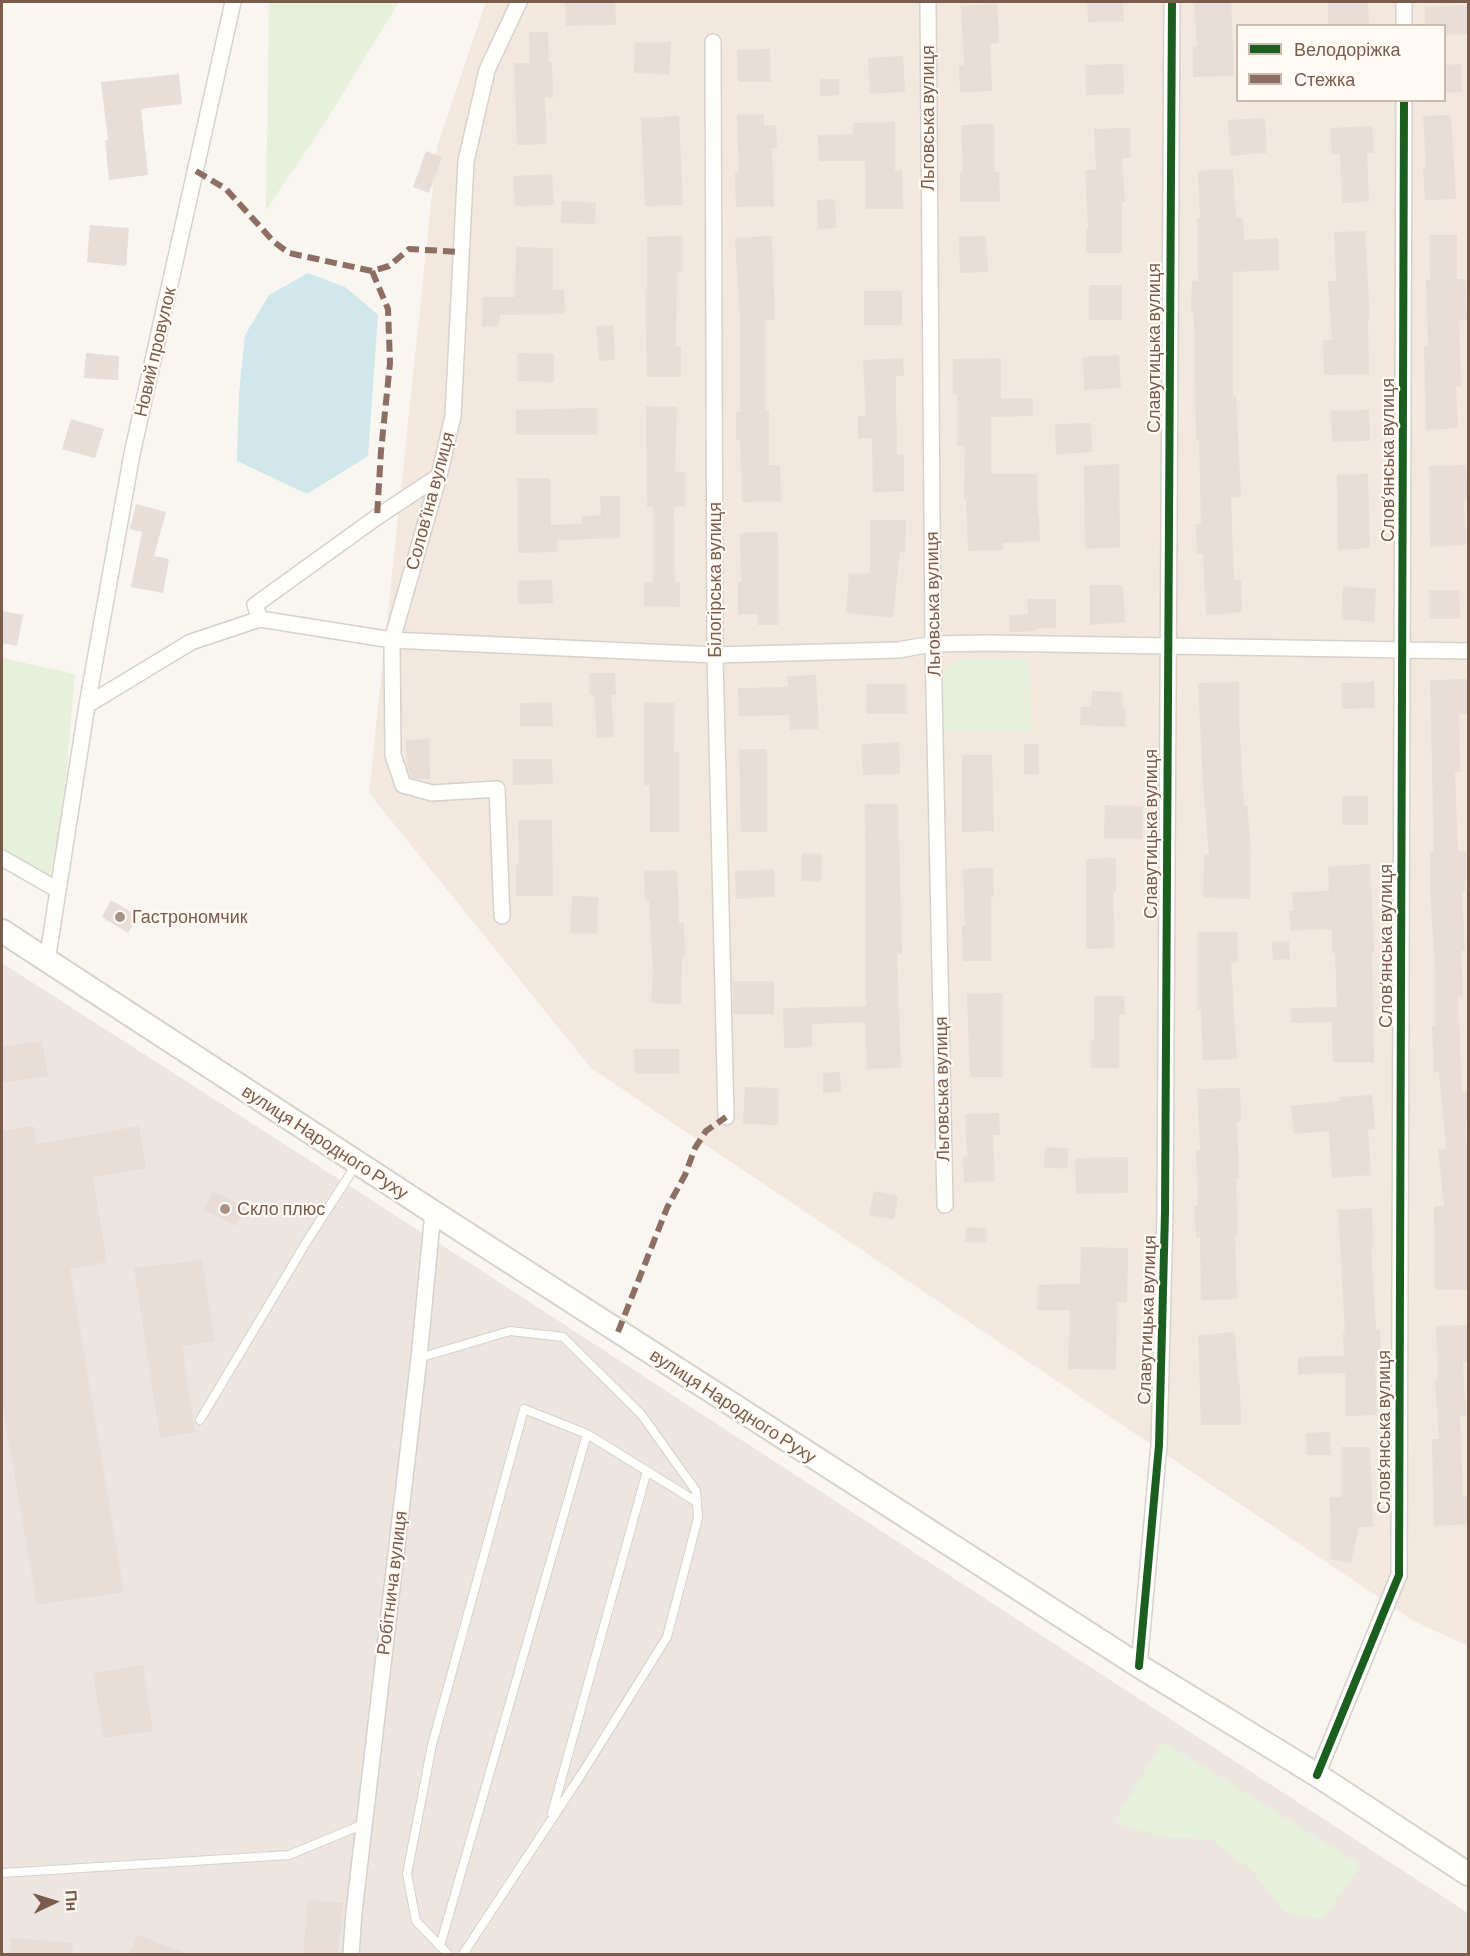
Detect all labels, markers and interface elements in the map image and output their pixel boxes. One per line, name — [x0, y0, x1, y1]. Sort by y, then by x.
legend — [1236, 24, 1446, 102]
text: Велодоріжка — [1294, 38, 1401, 60]
street label: Льговська вулиця — [917, 45, 939, 191]
text: Стежка — [1294, 68, 1355, 90]
street label: Славутицька вулиця — [1143, 263, 1165, 433]
street label: Новий провулок — [130, 285, 180, 419]
street label: Словʼянська вулиця — [1377, 378, 1399, 542]
street label: Соловʼїна вулиця — [401, 429, 459, 573]
street label: Білогірська вулиця — [704, 502, 726, 658]
street label: Льговська вулиця — [921, 531, 945, 677]
street label: Славутицька вулиця — [1140, 749, 1162, 919]
street label: Словʼянська вулиця — [1375, 864, 1397, 1028]
place label: Гастрономчик — [132, 906, 248, 928]
marker: Гастрономчик — [113, 910, 127, 924]
street label: Льговська вулиця — [930, 1016, 954, 1162]
street label: вулиця Народного Руху — [238, 1080, 412, 1204]
place label: Скло плюс — [237, 1198, 325, 1220]
marker: Скло плюс — [218, 1202, 232, 1216]
street label: Славутицька вулиця — [1133, 1235, 1161, 1405]
street label: вулиця Народного Руху — [646, 1344, 820, 1468]
street label: Словʼянська вулиця — [1373, 1350, 1395, 1514]
street label: Робітнича вулиця — [372, 1510, 412, 1656]
north arrow — [24, 1872, 84, 1932]
text: Пн — [62, 1889, 83, 1912]

